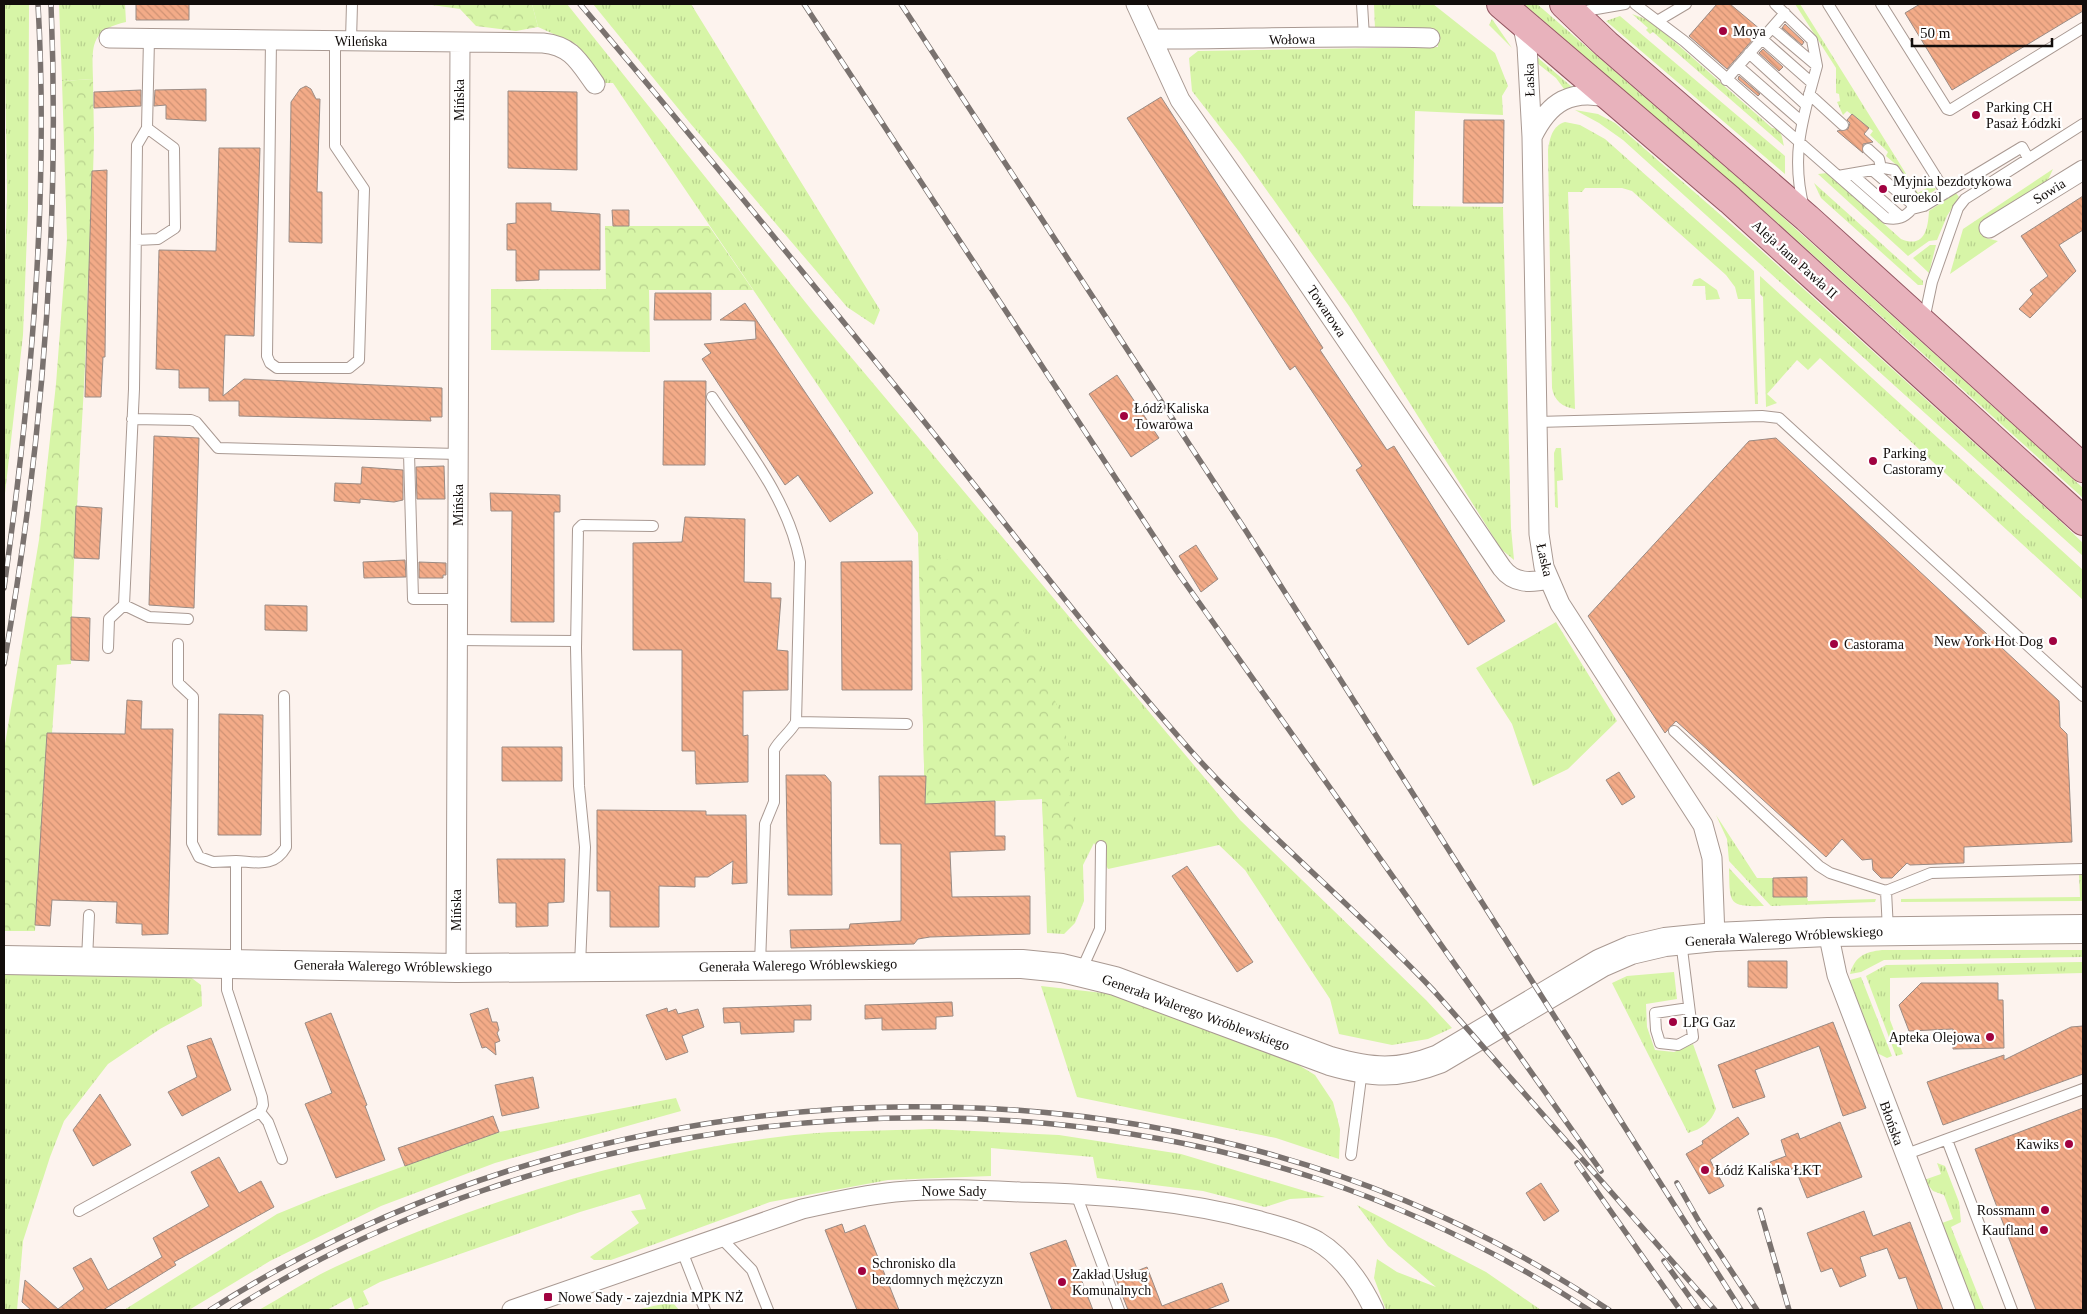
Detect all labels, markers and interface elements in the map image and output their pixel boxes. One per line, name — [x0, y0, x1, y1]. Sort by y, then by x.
scale bar — [1912, 15, 2052, 47]
place label: Moya — [1733, 24, 1766, 39]
marker: Moya — [1717, 25, 1729, 37]
text: 50 m — [1920, 25, 1951, 41]
street label: Wołowa — [1269, 32, 1316, 47]
street label: Wileńska — [335, 34, 388, 49]
street label: Łaska — [1521, 62, 1538, 97]
street label: Mińska — [452, 78, 467, 121]
place label: Parking CH Pasaż Łódzki — [1986, 100, 2061, 131]
marker: Parking CH Pasaż Łódzki — [1970, 109, 1982, 121]
place label: Myjnia bezdotykowa euroekol — [1893, 174, 2012, 205]
street label: Sowia — [2030, 175, 2069, 207]
marker: Myjnia bezdotykowa euroekol — [1877, 183, 1889, 195]
street label: Aleja Jana Pawła II — [1749, 217, 1841, 302]
street label: Towarowa — [1304, 283, 1350, 341]
place label: Łódź Kaliska Towarowa — [1134, 401, 1210, 432]
marker: Łódź Kaliska Towarowa — [1118, 410, 1130, 422]
place label: Parking Castoramy — [1883, 446, 1944, 477]
marker: Parking Castoramy — [1867, 455, 1879, 467]
street label: Mińska — [451, 483, 466, 526]
street label: Łaska — [1533, 542, 1556, 579]
place label: New York Hot Dog — [1934, 634, 2043, 649]
marker: New York Hot Dog — [2047, 635, 2059, 647]
place label: Castorama — [1844, 637, 1905, 652]
marker: Castorama — [1828, 638, 1840, 650]
street label: Mińska — [449, 888, 464, 931]
street label: Generała Walerego Wróblewskiego — [1685, 924, 1883, 949]
street label: Generała Walerego Wróblewskiego — [699, 956, 897, 975]
street label: Generała Walerego Wróblewskiego — [294, 957, 492, 976]
street label: Generała Walerego Wróblewskiego — [1100, 971, 1292, 1053]
place label: LPG Gaz — [1683, 1015, 1736, 1030]
marker: LPG Gaz — [1667, 1016, 1679, 1028]
place label: Apteka Olejowa — [1889, 1030, 1981, 1045]
marker: Apteka Olejowa — [1984, 1031, 1996, 1043]
street label: Błońska — [1877, 1099, 1907, 1148]
place label: Kawiks — [2016, 1137, 2059, 1152]
marker: Kawiks — [2063, 1138, 2075, 1150]
place label: Łódź Kaliska ŁKT — [1715, 1163, 1821, 1178]
marker: Łódź Kaliska ŁKT — [1699, 1164, 1711, 1176]
street label: Nowe Sady — [922, 1184, 986, 1199]
place label: Rossmann — [1977, 1203, 2035, 1218]
marker: Rossmann — [2039, 1204, 2051, 1216]
place label: Kaufland — [1982, 1223, 2034, 1238]
marker: Kaufland — [2038, 1224, 2050, 1236]
place label: Schronisko dla bezdomnych mężczyzn — [872, 1256, 1003, 1287]
marker: Schronisko dla bezdomnych mężczyzn — [856, 1265, 868, 1277]
place label: Zakład Usług Komunalnych — [1072, 1267, 1151, 1298]
marker: Zakład Usług Komunalnych — [1056, 1276, 1068, 1288]
place label: Nowe Sady - zajezdnia MPK NŻ — [558, 1290, 743, 1305]
marker: Nowe Sady - zajezdnia MPK NŻ — [542, 1291, 554, 1303]

